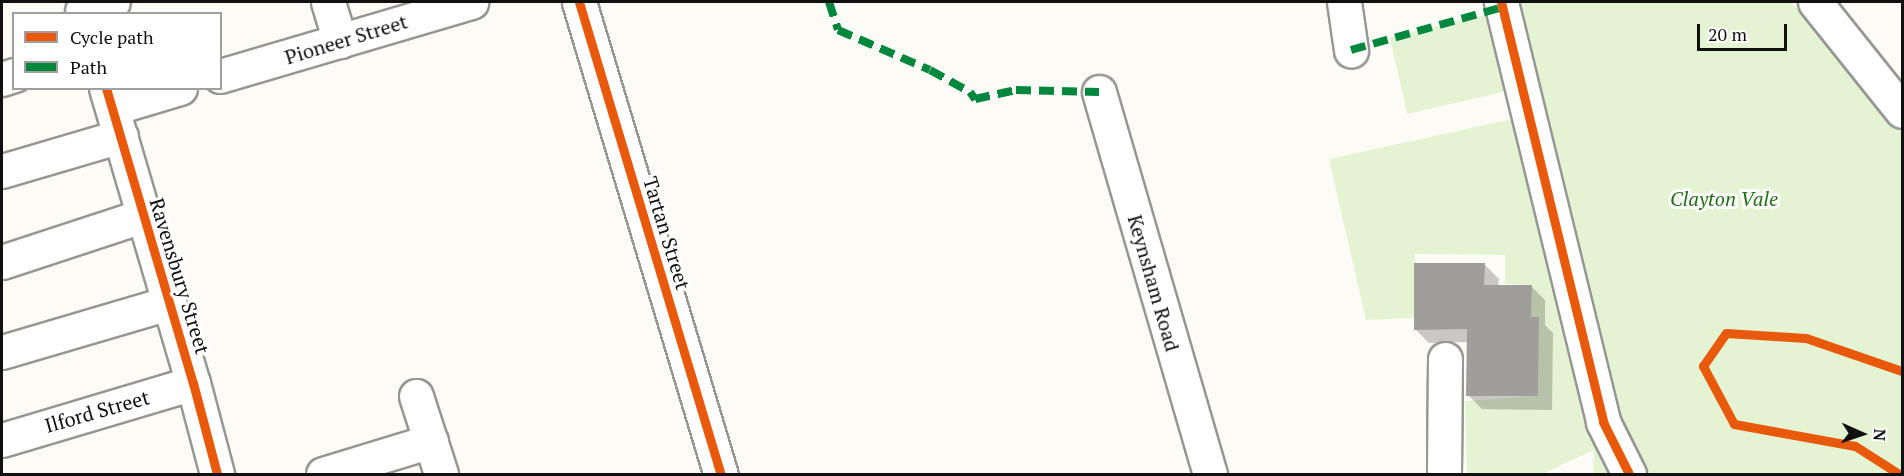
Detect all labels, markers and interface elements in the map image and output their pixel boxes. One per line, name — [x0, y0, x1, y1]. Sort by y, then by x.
street label: Pioneer Street — [282, 9, 410, 69]
legend — [12, 12, 222, 90]
scale bar — [1700, 12, 1790, 50]
text: 20 m — [1708, 22, 1747, 46]
text: Cycle path — [70, 25, 154, 49]
text: Path — [70, 55, 107, 79]
street label: Tartan Street — [638, 173, 696, 293]
park label: Clayton Vale — [1670, 186, 1778, 210]
street label: Ravensbury Street — [145, 195, 215, 357]
street label: Keynsham Road — [1123, 212, 1185, 354]
street label: Ilford Street — [42, 385, 152, 437]
north arrow — [1832, 404, 1892, 464]
text: N — [1869, 428, 1891, 442]

